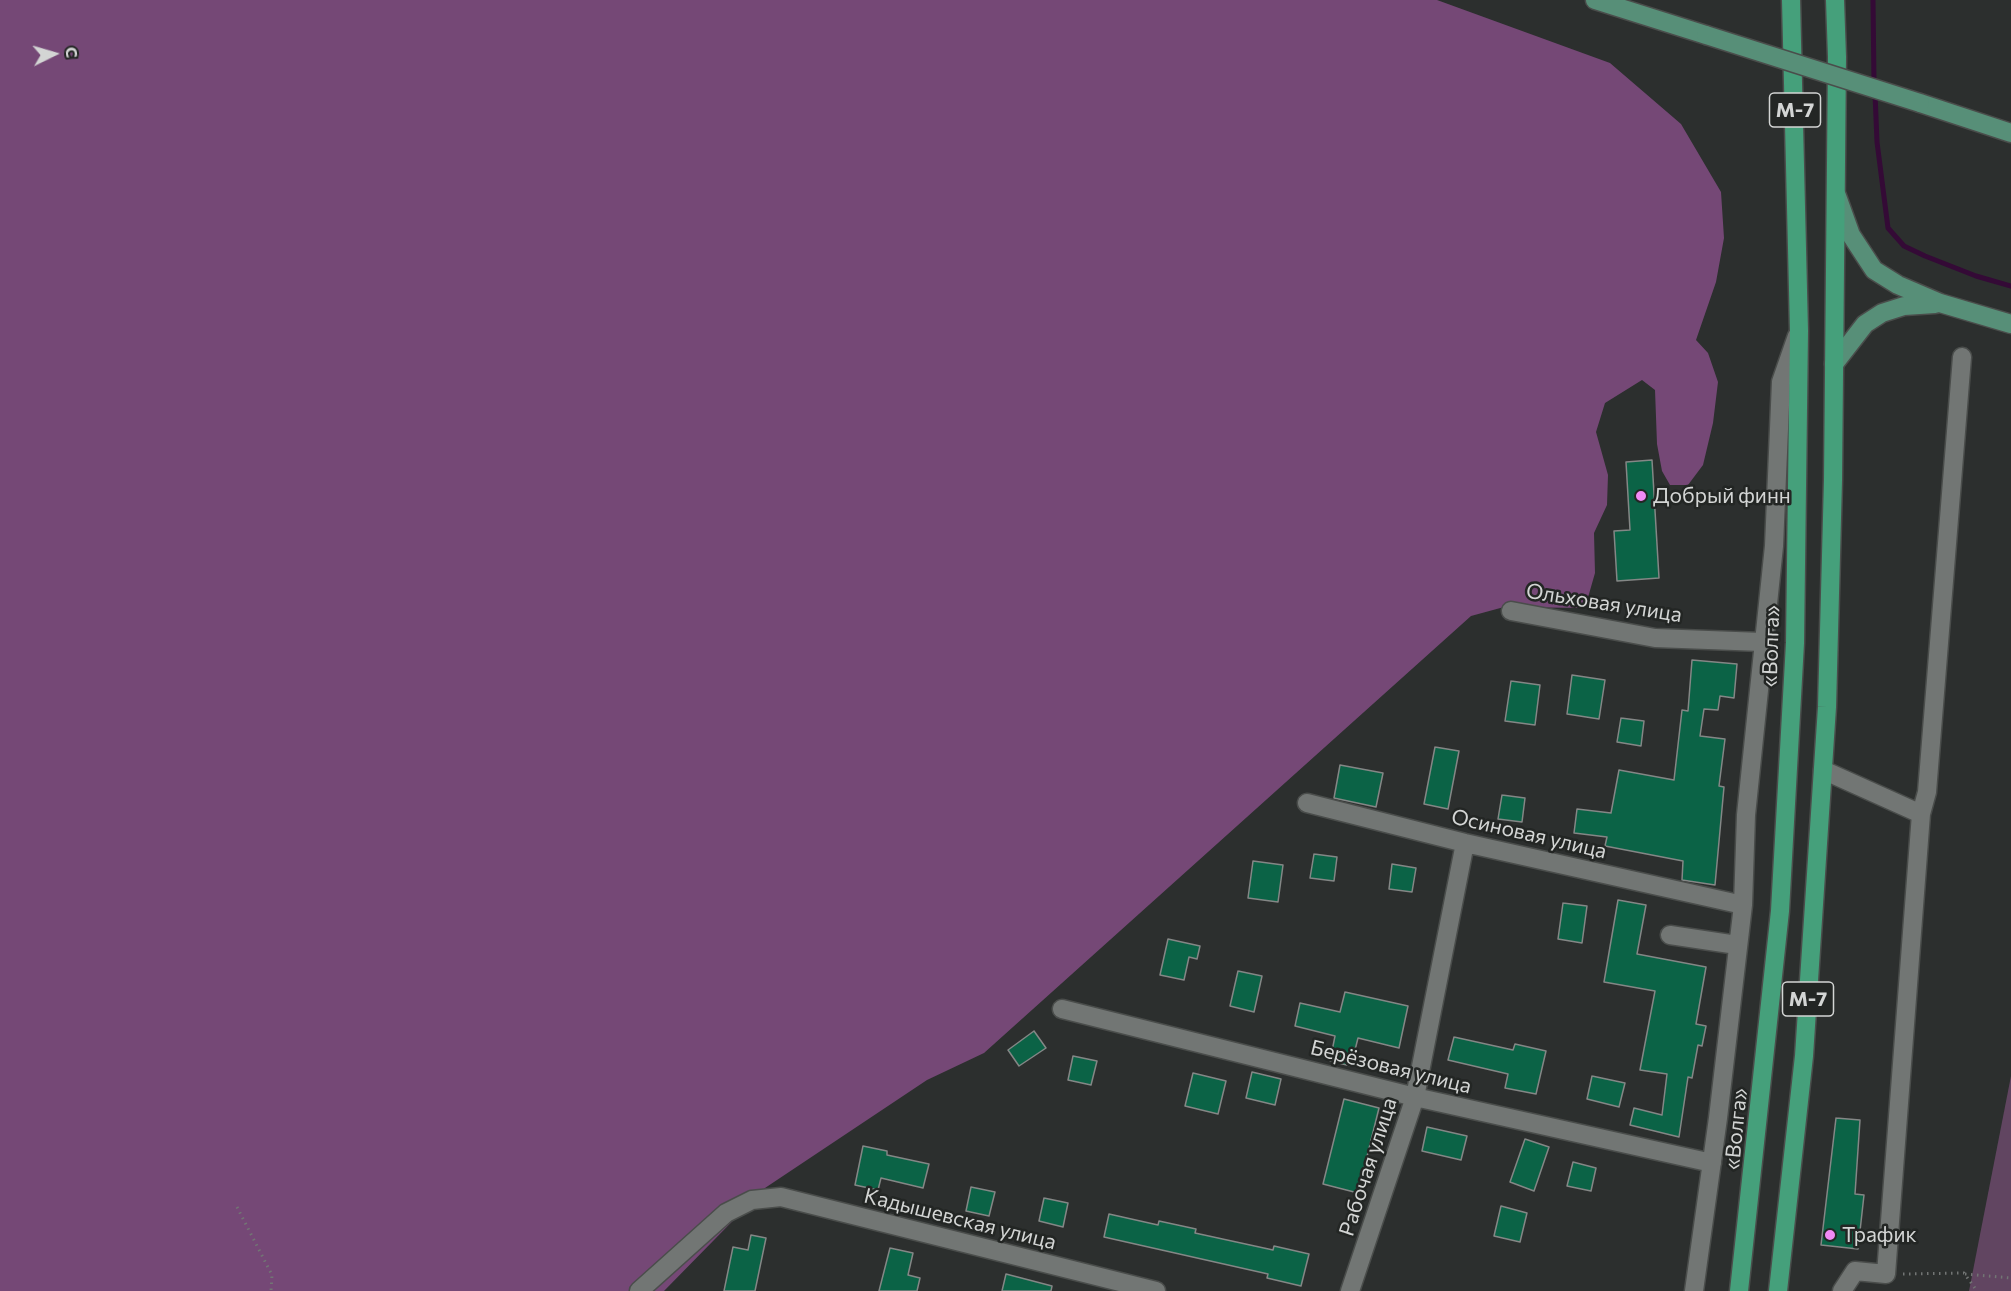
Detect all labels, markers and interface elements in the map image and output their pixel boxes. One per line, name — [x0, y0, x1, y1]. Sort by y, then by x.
north arrow — [24, 24, 84, 84]
text: С — [62, 46, 82, 59]
road number: М-7 — [1770, 93, 1820, 127]
place label: Добрый финн — [1653, 483, 1791, 509]
marker: Добрый финн — [1634, 489, 1648, 503]
street label: Ольховая улица — [1524, 578, 1684, 628]
street label: «Волга» — [1757, 605, 1785, 687]
street label: Осиновая улица — [1449, 804, 1609, 864]
road number: М-7 — [1782, 982, 1834, 1016]
street label: Берёзовая улица — [1308, 1035, 1474, 1099]
street label: «Волга» — [1719, 1087, 1753, 1171]
street label: Рабочая улица — [1334, 1095, 1402, 1239]
street label: Кадышевская улица — [861, 1183, 1059, 1255]
place label: Трафик — [1842, 1222, 1917, 1248]
marker: Трафик — [1823, 1228, 1837, 1242]

